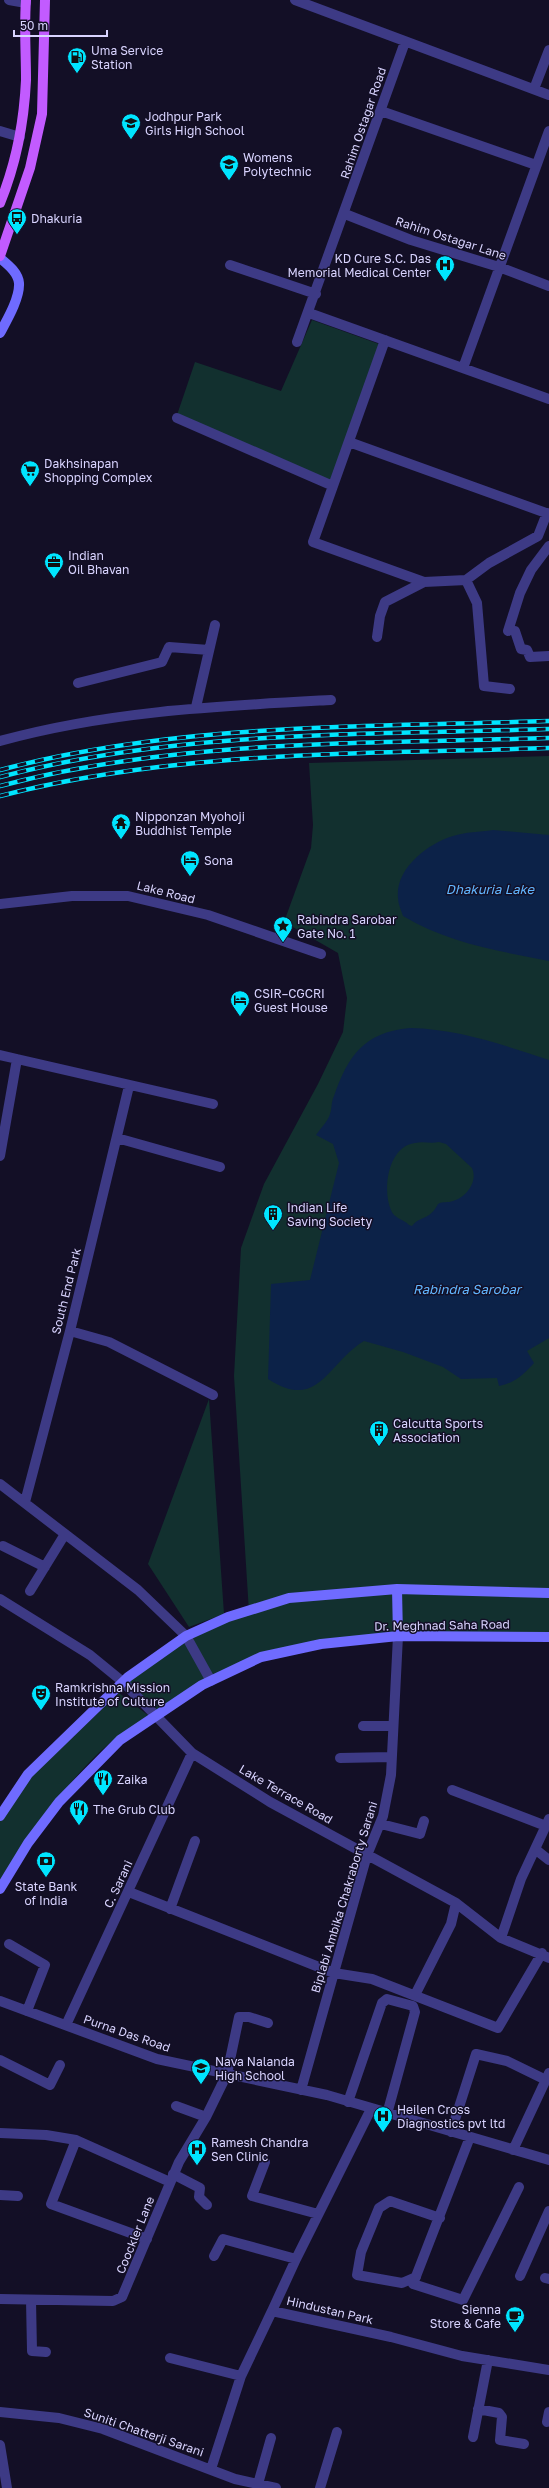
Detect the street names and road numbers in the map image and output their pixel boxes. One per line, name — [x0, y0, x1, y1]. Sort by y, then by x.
street label: Rahim Ostagar Road — [337, 65, 389, 181]
street label: Rahim Ostagar Lane — [394, 213, 508, 263]
street label: Lake Road — [135, 878, 197, 906]
street label: South End Park — [48, 1246, 84, 1336]
street label: Dr. Meghnad Saha Road — [374, 1616, 510, 1634]
street label: Lake Terrace Road — [237, 1761, 335, 1827]
street label: Biplabi Ambika Chakraborty Sarani — [308, 1799, 380, 1995]
street label: C. Sarani — [100, 1858, 136, 1910]
street label: Purna Das Road — [82, 2011, 172, 2055]
street label: Coockler Lane — [113, 2194, 157, 2276]
street label: Hindustan Park — [285, 2293, 375, 2327]
street label: Suniti Chatterji Sarani — [82, 2404, 206, 2460]

